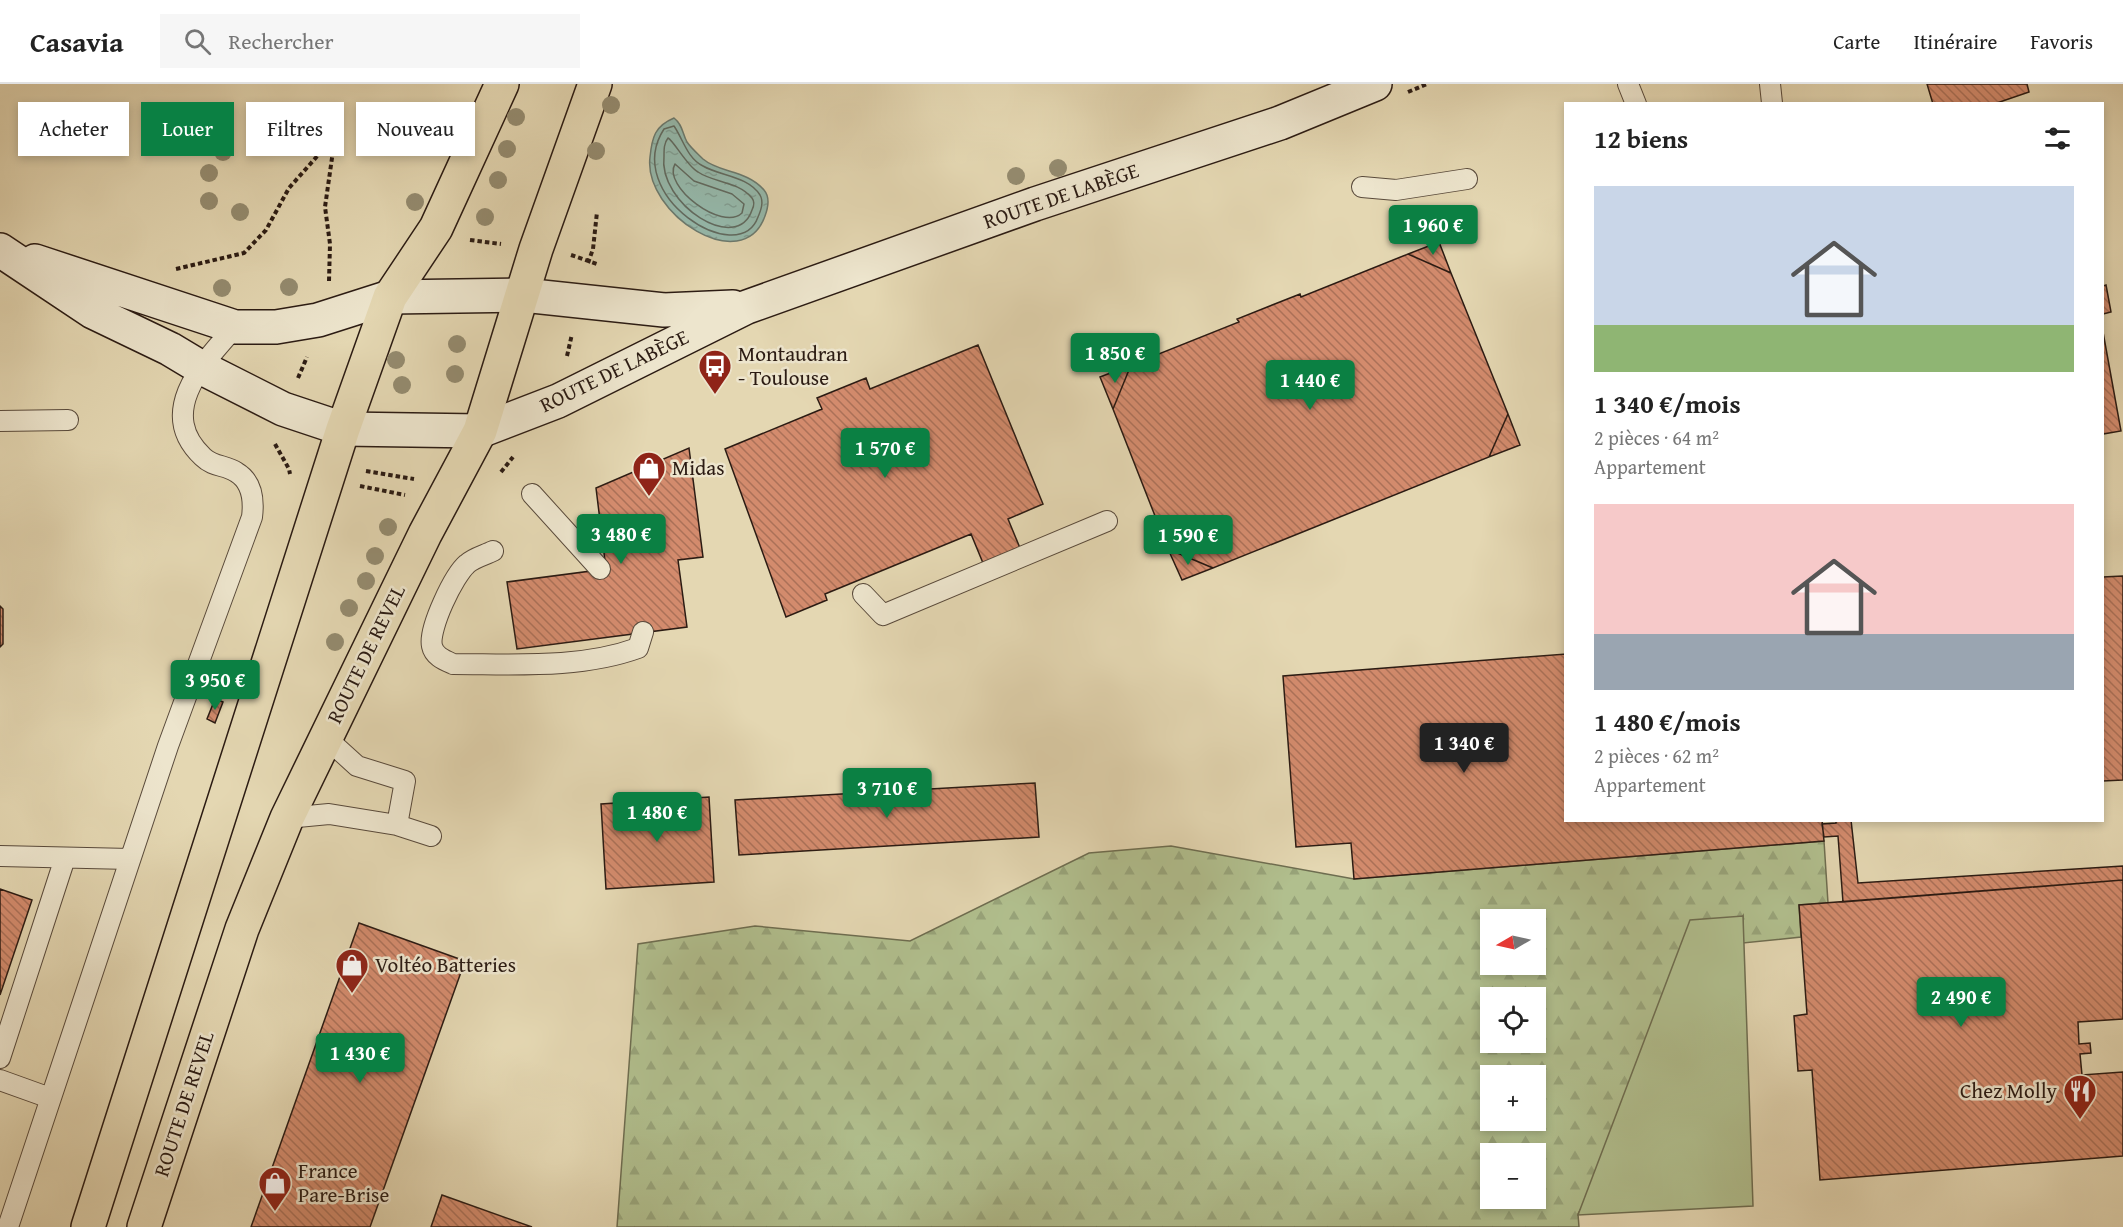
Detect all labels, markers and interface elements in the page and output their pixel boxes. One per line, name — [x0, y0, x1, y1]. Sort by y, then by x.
search box — [160, 14, 580, 68]
text: Casavia — [30, 21, 124, 62]
icon: search — [181, 25, 214, 58]
text: Rechercher — [229, 25, 334, 57]
text: Carte — [1833, 26, 1880, 57]
text: Itinéraire — [1913, 26, 1997, 57]
text: Favoris — [2030, 26, 2093, 57]
chip: Acheter — [18, 102, 129, 156]
chip: Louer — [141, 102, 234, 156]
chip: Filtres — [246, 102, 344, 156]
chip: Nouveau — [356, 102, 475, 156]
text: 12 biens — [1594, 119, 1688, 158]
icon: filters — [2041, 122, 2074, 155]
street label: ROUTE DE LABÈGE — [979, 154, 1143, 237]
pin: 1 960 € — [1378, 205, 1488, 256]
text: 1 960 € — [1403, 210, 1463, 239]
icon: home — [1780, 225, 1888, 333]
street label: ROUTE DE LABÈGE — [534, 321, 694, 420]
pin: 1 850 € — [1060, 333, 1170, 384]
place label: Montaudran - Toulouse — [738, 338, 848, 393]
text: 1 850 € — [1085, 338, 1145, 367]
bus stop icon: Montaudran - Toulouse — [697, 348, 733, 395]
pin: 1 440 € — [1255, 360, 1365, 411]
text: 1 440 € — [1280, 365, 1340, 394]
text: 1 340 €/mois — [1594, 384, 1741, 423]
text: 2 pièces · 64 m² — [1594, 423, 1719, 452]
pin: 1 570 € — [830, 428, 940, 479]
text: 1 570 € — [855, 433, 915, 462]
shop icon: Midas — [631, 450, 667, 497]
place label: Midas — [672, 452, 725, 483]
text: Appartement — [1594, 452, 1706, 481]
pin: 3 480 € — [566, 514, 676, 565]
pin: 1 590 € — [1133, 515, 1243, 566]
text: 3 480 € — [591, 519, 651, 548]
text: 1 590 € — [1158, 520, 1218, 549]
icon: home — [1780, 543, 1888, 651]
street label: ROUTE DE REVEL — [319, 579, 413, 728]
pin: 3 950 € — [160, 660, 270, 711]
text: 3 950 € — [185, 665, 245, 694]
text: 1 480 €/mois — [1594, 702, 1741, 741]
pin: 1 340 € — [1409, 723, 1519, 774]
text: 1 340 € — [1434, 728, 1494, 757]
text: 2 pièces · 62 m² — [1594, 741, 1719, 770]
pin: 3 710 € — [832, 768, 942, 819]
text: Appartement — [1594, 770, 1706, 799]
text: 3 710 € — [857, 773, 917, 802]
pin: 1 480 € — [602, 792, 712, 843]
text: 1 480 € — [627, 797, 687, 826]
north arrow — [1480, 909, 1546, 975]
map controls — [1480, 909, 1546, 1209]
shop icon: Voltéo Batteries — [334, 947, 370, 994]
place label: Voltéo Batteries — [375, 949, 516, 980]
pin: 2 490 € — [1906, 977, 2016, 1028]
text: 2 490 € — [1931, 982, 1991, 1011]
button: locate — [1480, 987, 1546, 1053]
street label: ROUTE DE REVEL — [145, 1027, 222, 1180]
pin: 1 430 € — [305, 1033, 415, 1084]
text: 1 430 € — [330, 1038, 390, 1067]
button: + — [1480, 1065, 1546, 1131]
restaurant icon: Chez Molly — [2062, 1073, 2098, 1120]
place label: Chez Molly — [1960, 1075, 2058, 1106]
button: − — [1480, 1143, 1546, 1209]
place label: France Pare-Brise — [298, 1155, 389, 1210]
shop icon: France Pare-Brise — [257, 1165, 293, 1212]

